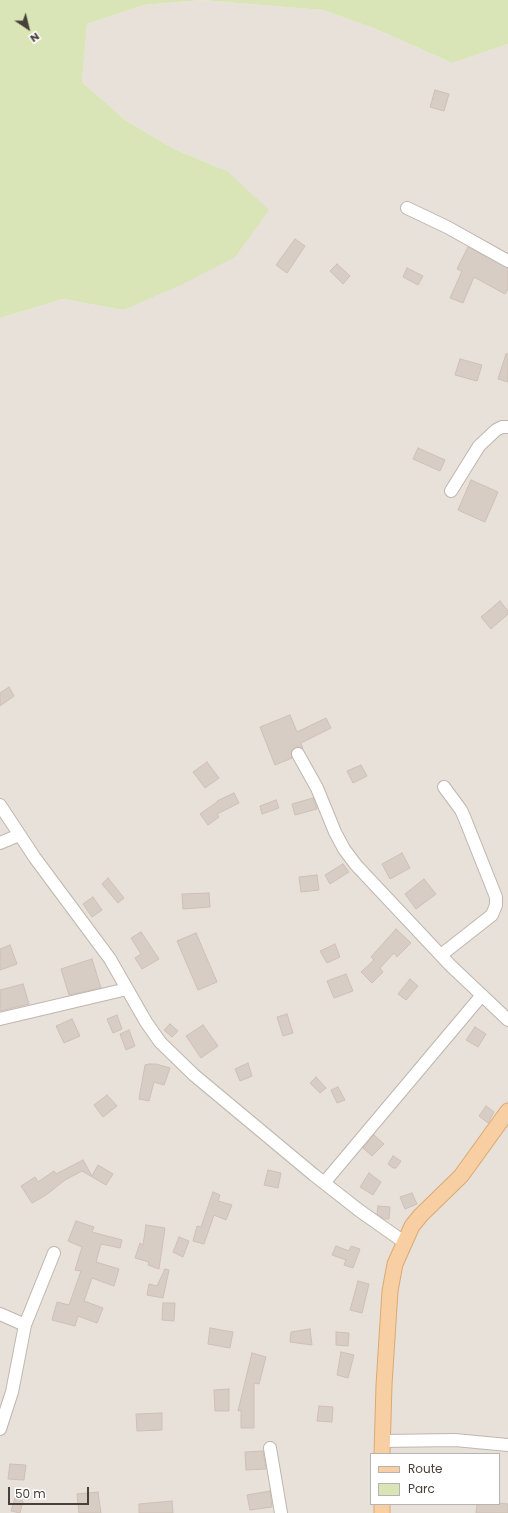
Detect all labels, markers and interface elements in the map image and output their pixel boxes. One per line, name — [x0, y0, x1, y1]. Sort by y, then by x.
north arrow — [8, 8, 48, 48]
text: N — [27, 29, 43, 47]
legend — [370, 1453, 500, 1505]
text: Route — [408, 1460, 442, 1477]
scale bar — [10, 1479, 91, 1505]
text: Parc — [408, 1480, 435, 1497]
text: 50 m — [15, 1485, 46, 1502]

